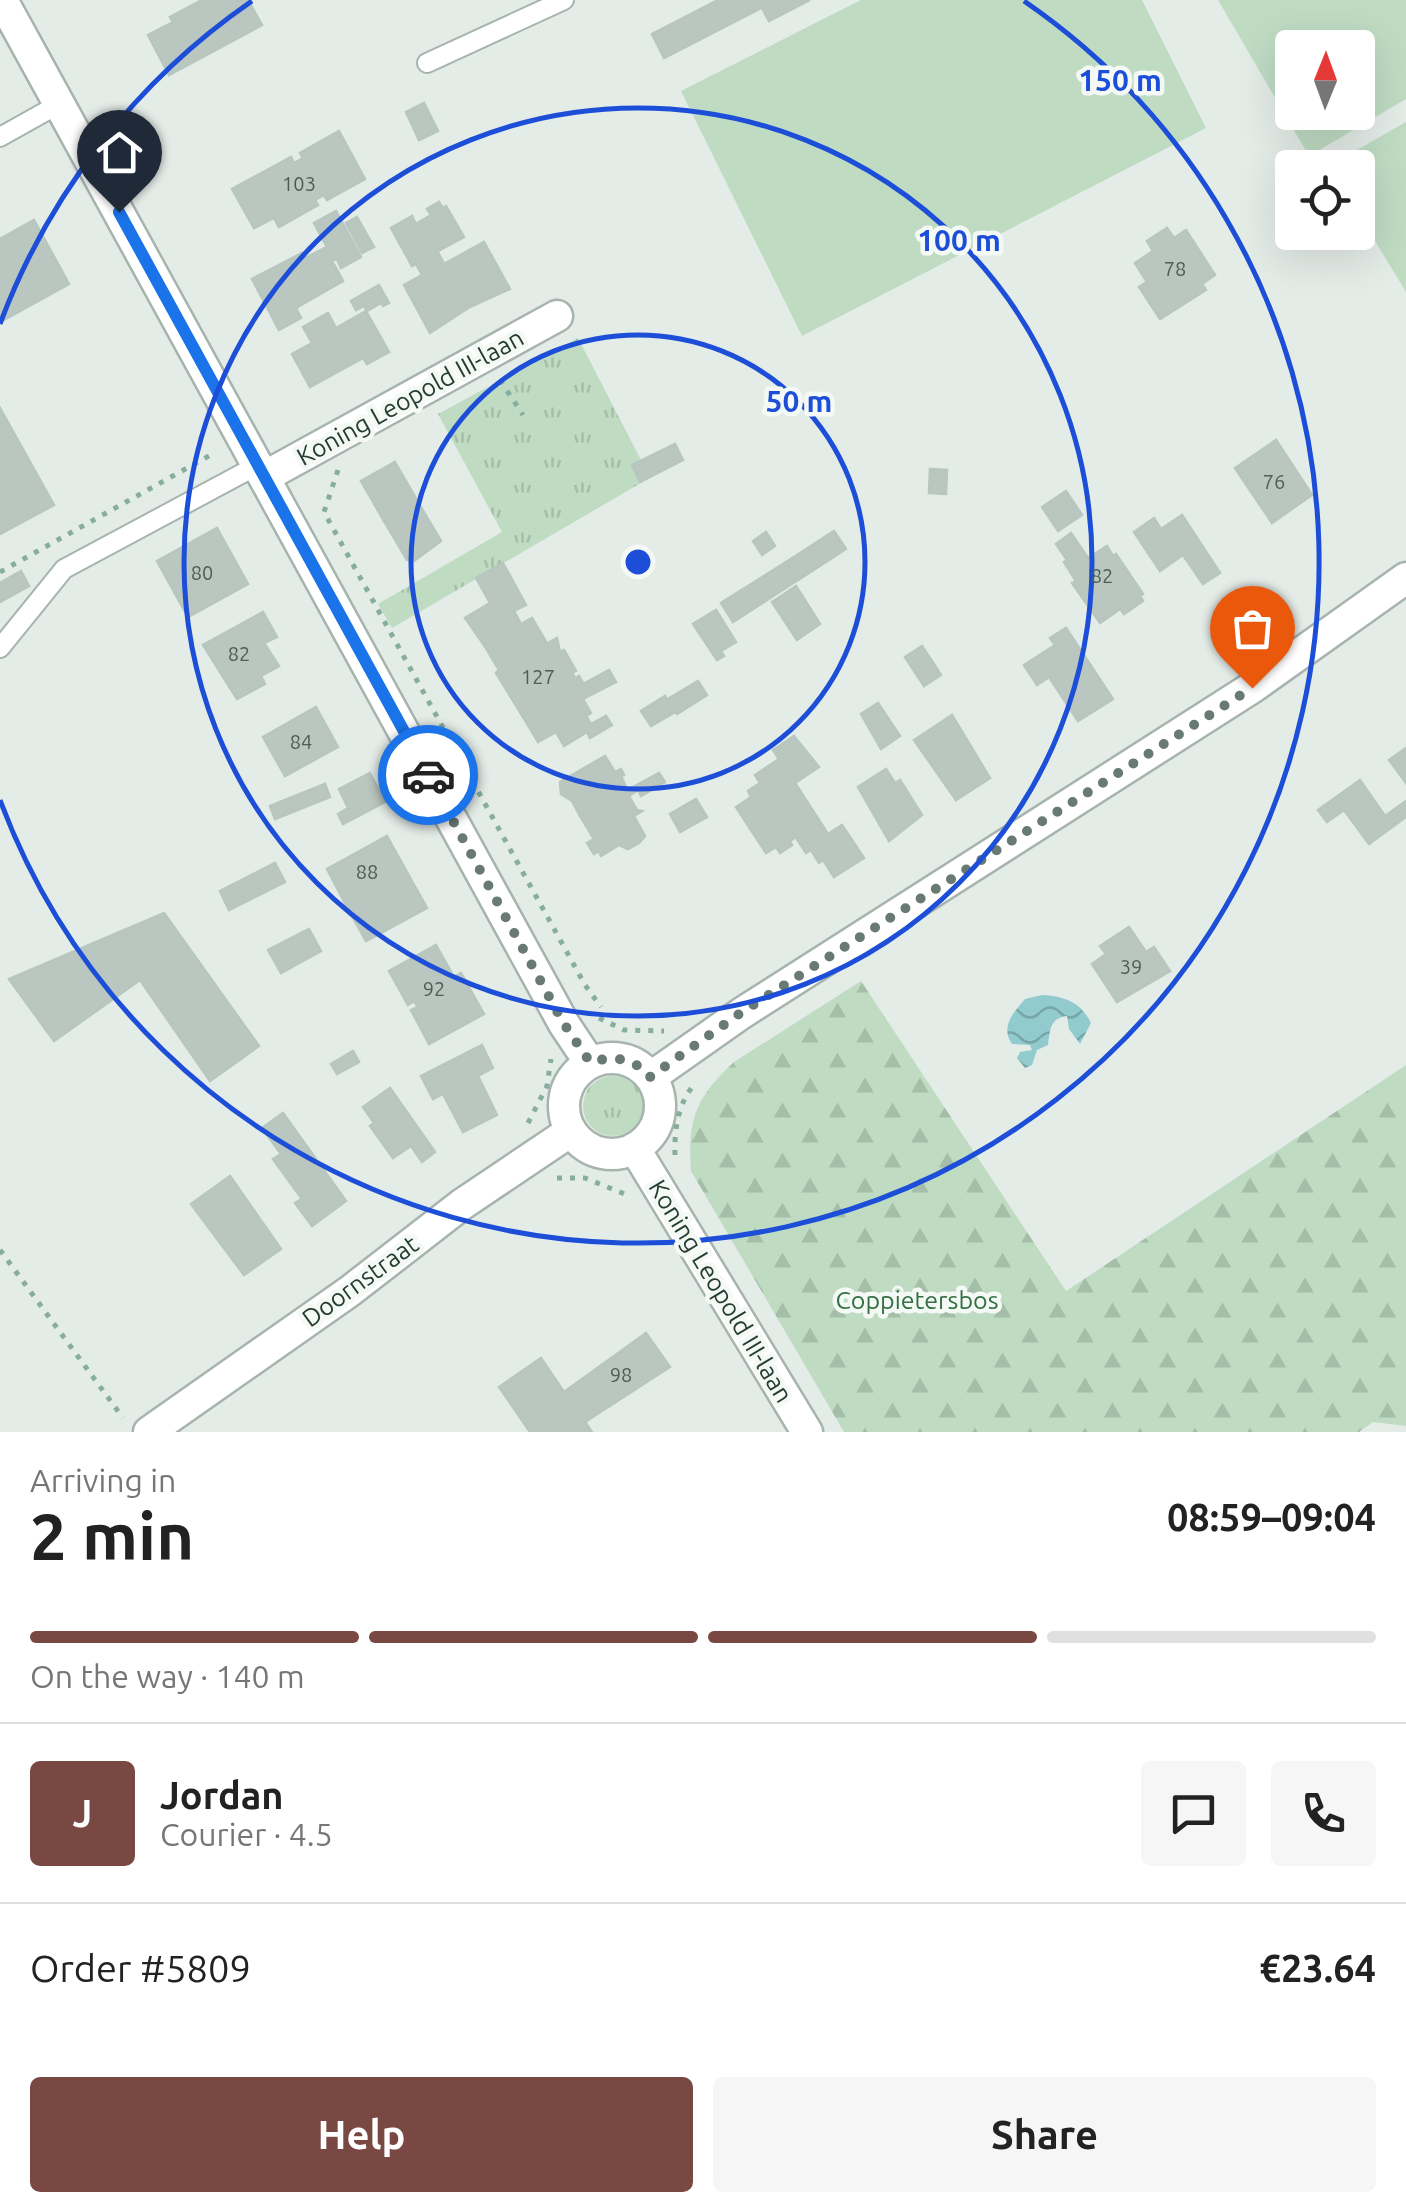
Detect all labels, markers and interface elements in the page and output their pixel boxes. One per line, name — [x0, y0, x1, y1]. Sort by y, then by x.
north arrow — [1275, 30, 1375, 130]
map controls — [1275, 30, 1375, 250]
text: 150 m — [1078, 63, 1162, 97]
pin — [77, 110, 162, 213]
icon: home — [92, 125, 147, 180]
button: locate — [1275, 150, 1375, 250]
house number: 103 — [282, 172, 316, 195]
text: 100 m — [917, 223, 1001, 257]
house number: 78 — [1164, 257, 1186, 280]
street label: Koning Leopold III-laan — [292, 323, 528, 471]
text: 50 m — [766, 384, 832, 418]
house number: 76 — [1263, 470, 1285, 493]
centre of rings — [620, 544, 656, 580]
house number: 80 — [191, 561, 213, 584]
house number: 82 — [1091, 564, 1113, 587]
pin — [1210, 586, 1295, 689]
icon: bag — [1225, 601, 1280, 656]
house number: 82 — [228, 642, 250, 665]
house number: 127 — [521, 665, 555, 688]
courier — [378, 725, 478, 825]
house number: 84 — [290, 730, 312, 753]
icon: car — [401, 748, 456, 803]
house number: 88 — [356, 860, 378, 883]
house number: 39 — [1120, 955, 1142, 978]
house number: 92 — [423, 977, 445, 1000]
street label: Koning Leopold III-laan — [643, 1175, 799, 1407]
street label: Doornstraat — [297, 1230, 424, 1332]
park label: Coppietersbos — [835, 1286, 999, 1314]
house number: 98 — [610, 1363, 632, 1386]
text: Arriving in — [30, 1462, 176, 1498]
text: 08:59–09:04 — [1167, 1496, 1376, 1538]
text: 2 min — [30, 1499, 194, 1572]
text: On the way · 140 m — [30, 1658, 305, 1694]
button: chat — [1141, 1761, 1246, 1866]
button: phone — [1271, 1761, 1376, 1866]
text: Jordan — [160, 1774, 284, 1816]
text: J — [73, 1792, 92, 1834]
text: Courier · 4.5 — [160, 1816, 333, 1852]
text: Order #5809 — [30, 1947, 251, 1989]
text: €23.64 — [1259, 1947, 1376, 1989]
button: Help — [30, 2077, 693, 2192]
button: Share — [713, 2077, 1376, 2192]

